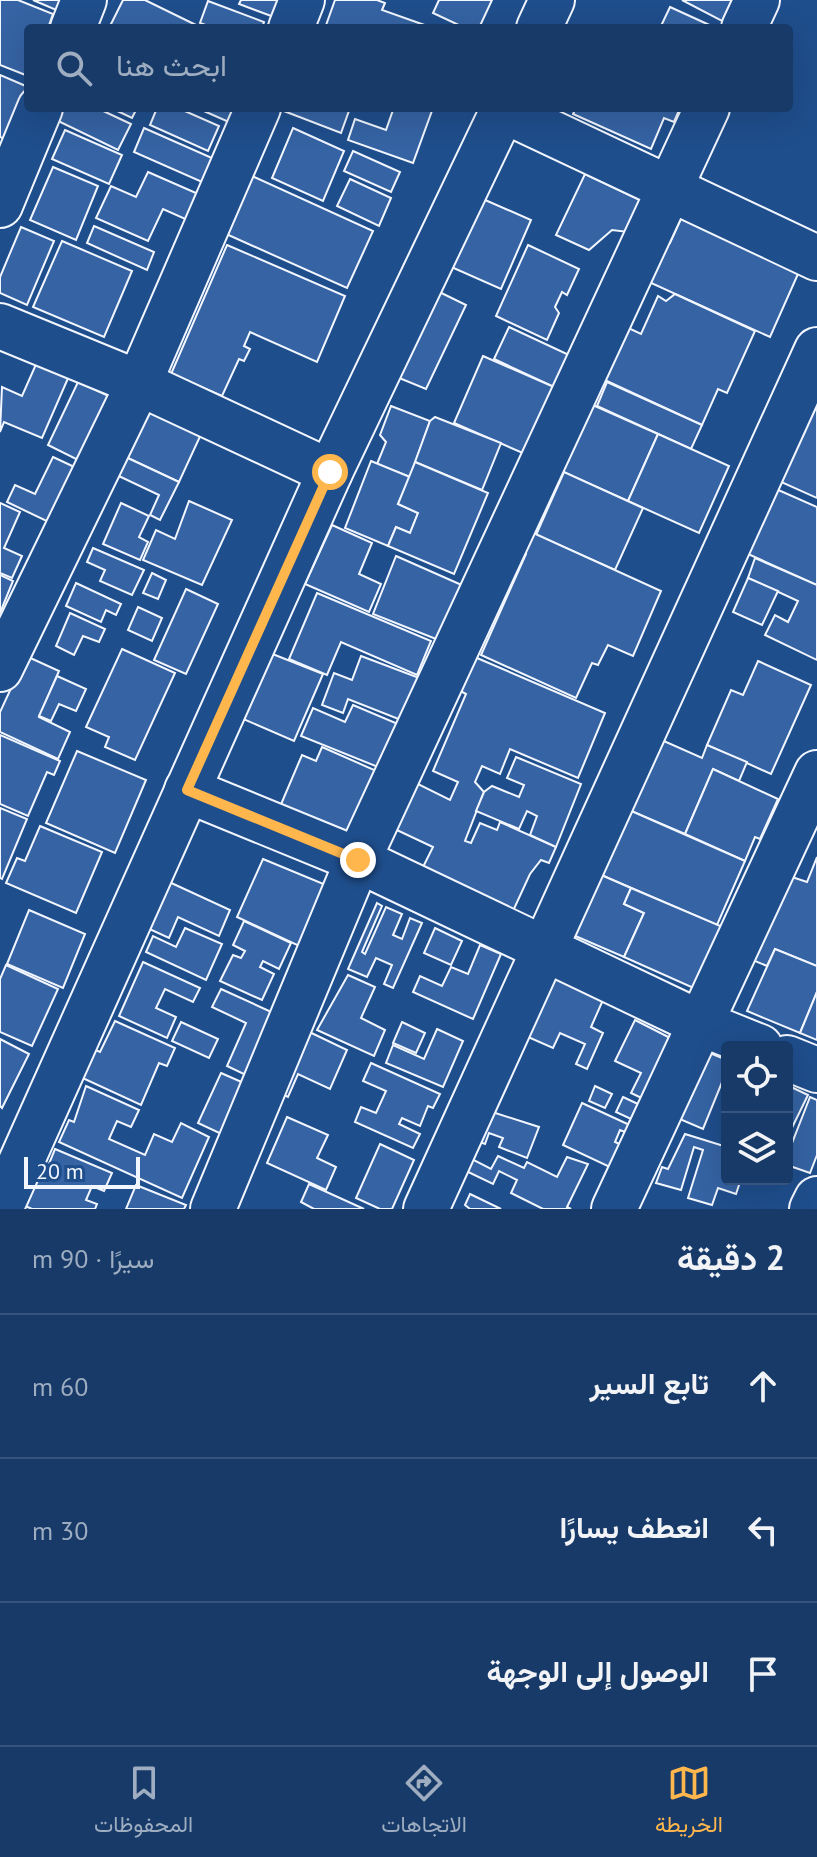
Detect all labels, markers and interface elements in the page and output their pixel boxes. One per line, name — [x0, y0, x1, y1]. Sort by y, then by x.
search box — [24, 24, 793, 112]
text: ابحث هنا — [116, 45, 227, 84]
icon: search — [52, 46, 96, 90]
route start — [312, 454, 348, 490]
route end — [340, 842, 376, 878]
map controls — [721, 1041, 793, 1185]
button: locate — [721, 1041, 793, 1113]
button: layers — [721, 1113, 793, 1185]
scale bar — [24, 1153, 140, 1189]
text: 20 m — [36, 1157, 84, 1185]
text: 2 دقيقة — [677, 1235, 785, 1279]
text: سيرًا · 90 m — [32, 1242, 154, 1275]
text: تابع السير — [590, 1363, 709, 1402]
icon: ahead — [741, 1364, 785, 1408]
text: 60 m — [32, 1370, 88, 1403]
text: انعطف يسارًا — [559, 1507, 709, 1546]
icon: left — [741, 1508, 785, 1552]
text: 30 m — [32, 1514, 88, 1547]
text: الوصول إلى الوجهة — [486, 1651, 709, 1690]
icon: arrive — [741, 1652, 785, 1696]
tab: المحفوظات — [94, 1761, 193, 1844]
tab: الاتجاهات — [381, 1761, 467, 1844]
tab: الخريطة — [655, 1761, 723, 1844]

